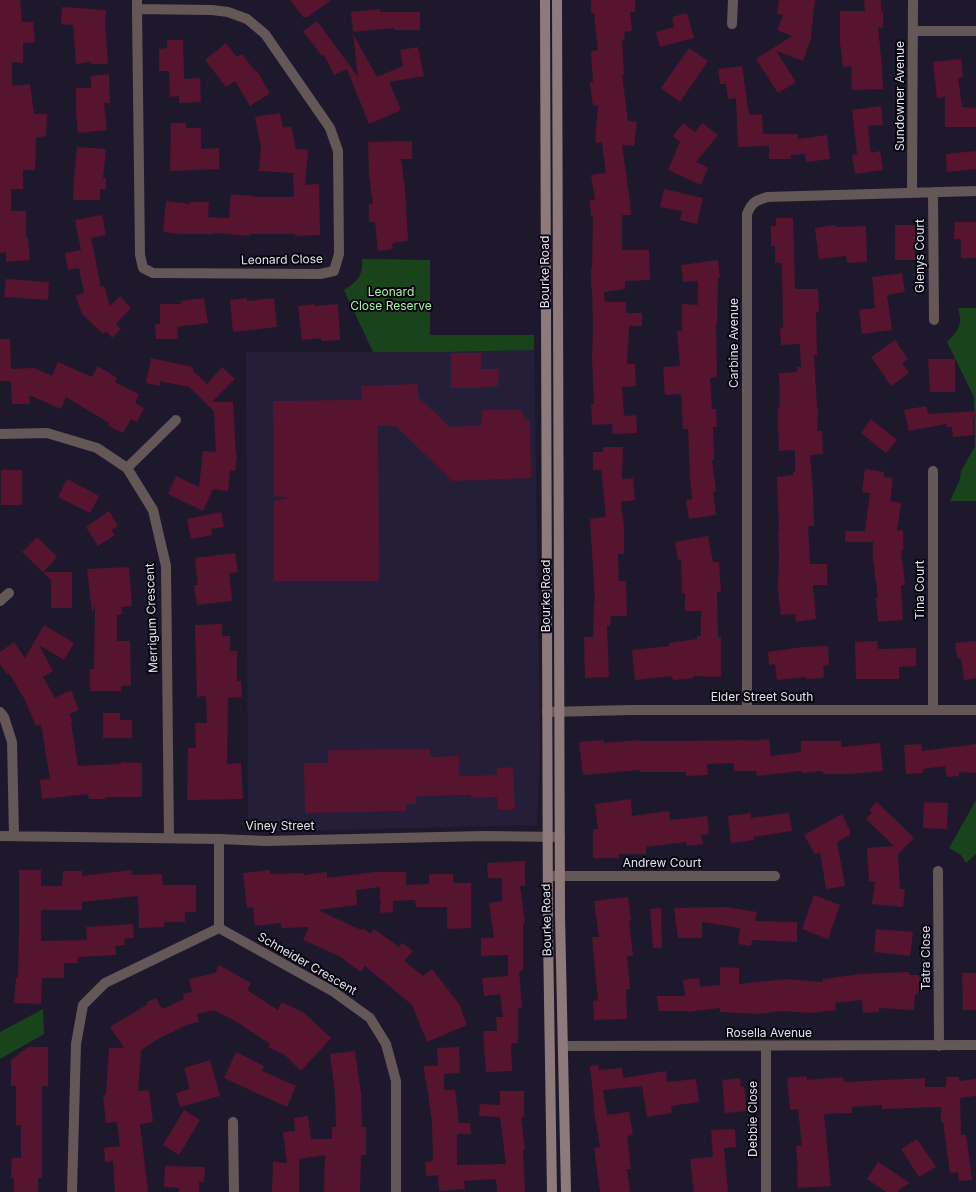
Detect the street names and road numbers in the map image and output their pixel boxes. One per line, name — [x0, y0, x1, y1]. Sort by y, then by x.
street label: Sundowner Avenue — [893, 41, 907, 151]
street label: Glenys Court — [913, 219, 927, 293]
street label: Bourke Road — [538, 236, 552, 308]
street label: Leonard Close — [241, 252, 323, 268]
street label: Carbine Avenue — [727, 298, 741, 388]
street label: Bourke Road — [539, 560, 553, 632]
street label: Tina Court — [913, 560, 927, 620]
street label: Merrigum Crescent — [143, 563, 161, 673]
street label: Elder Street South — [711, 690, 813, 704]
street label: Viney Street — [245, 819, 315, 833]
street label: Andrew Court — [623, 856, 701, 870]
street label: Bourke Road — [539, 884, 555, 956]
street label: Tatra Close — [919, 926, 933, 990]
street label: Schneider Crescent — [255, 930, 359, 998]
street label: Rosella Avenue — [726, 1026, 812, 1040]
street label: Debbie Close — [746, 1081, 760, 1157]

